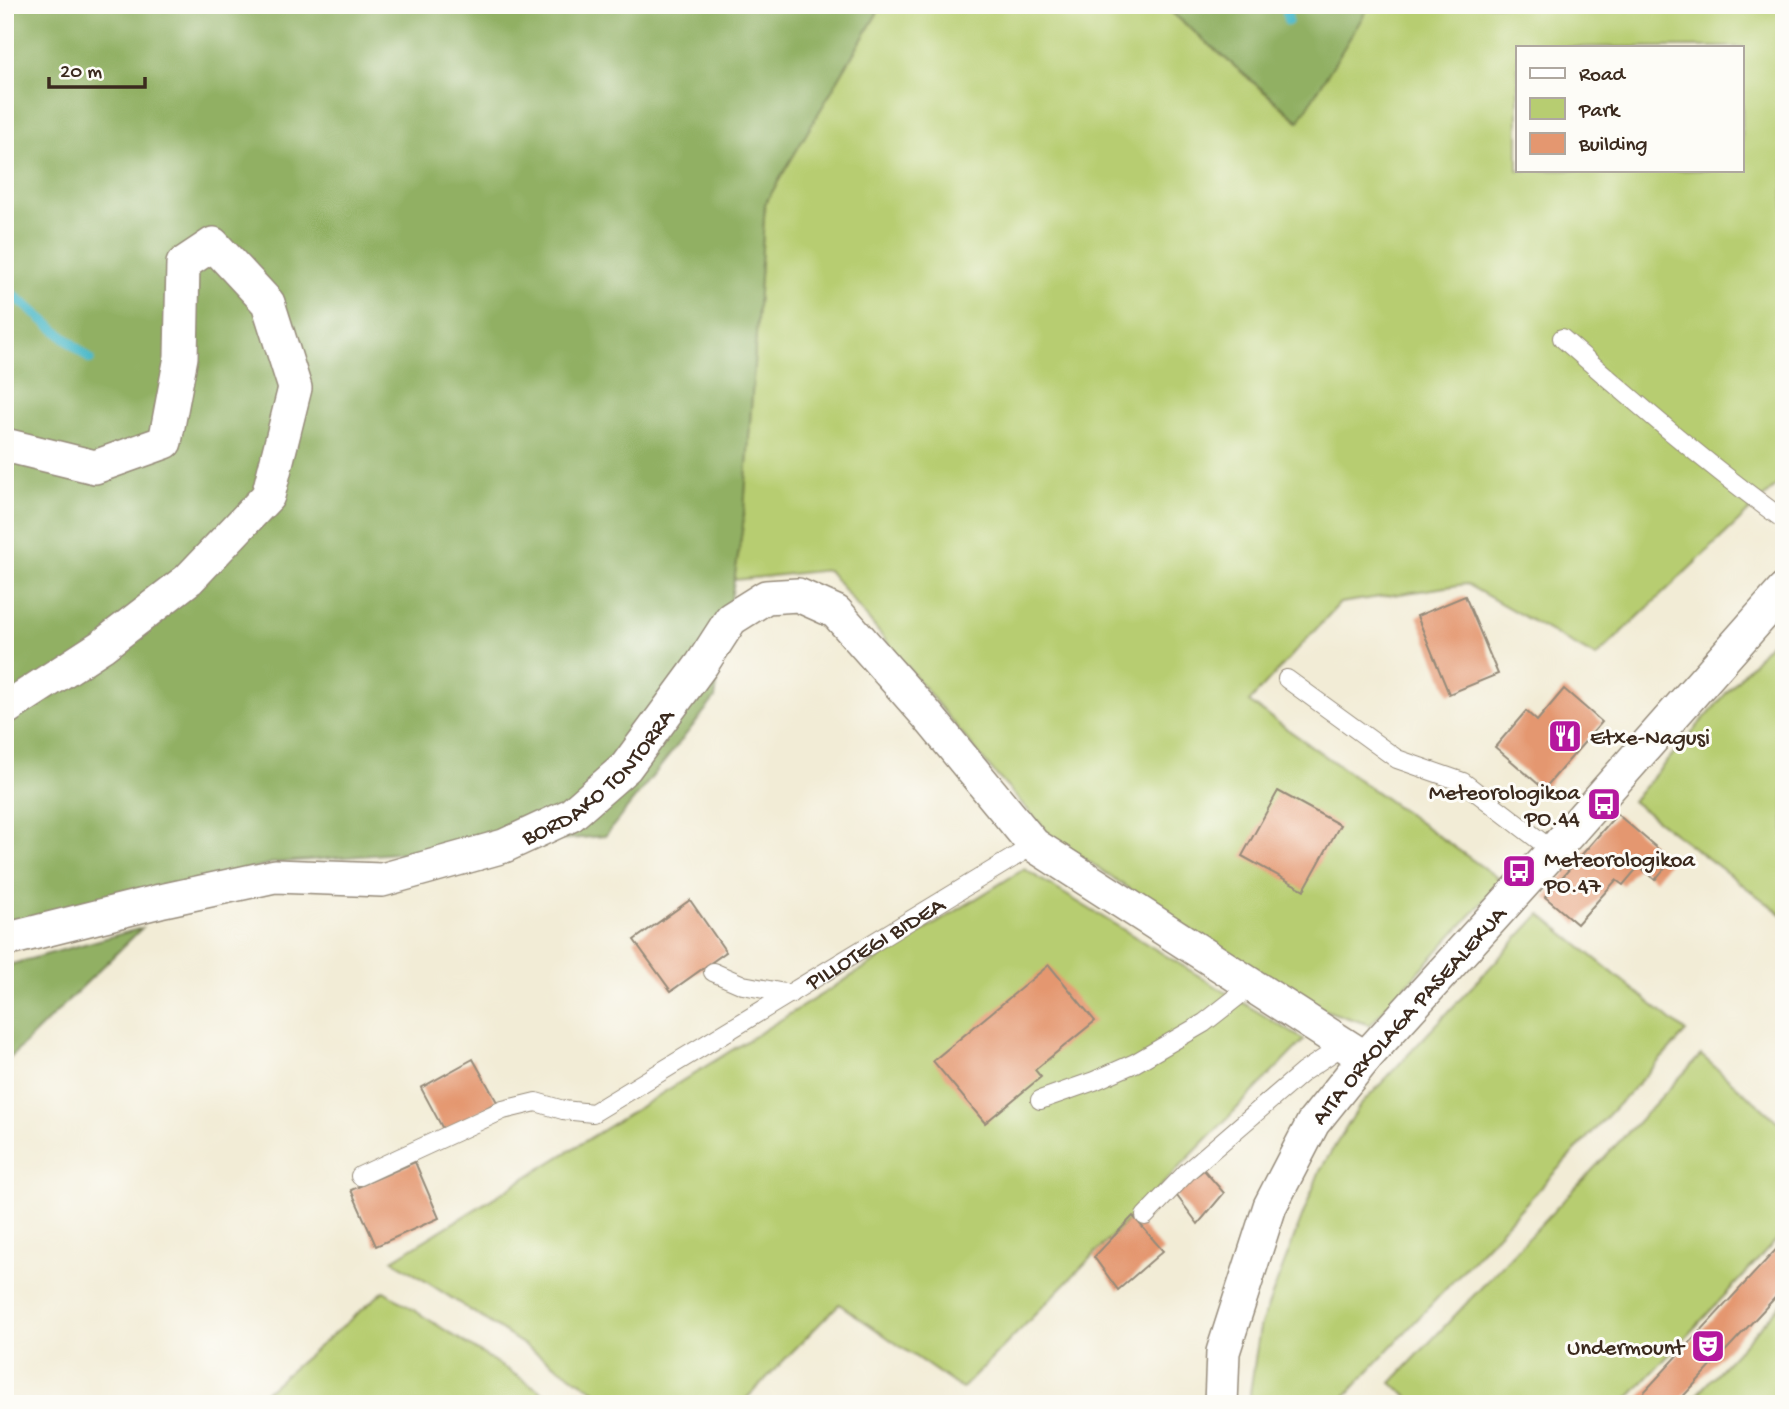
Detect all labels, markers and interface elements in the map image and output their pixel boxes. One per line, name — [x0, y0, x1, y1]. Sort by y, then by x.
scale bar — [49, 46, 145, 90]
legend — [1516, 46, 1744, 172]
text: 20 m — [60, 61, 102, 86]
text: Road — [1579, 64, 1627, 89]
text: Park — [1578, 100, 1622, 125]
text: Building — [1578, 134, 1648, 159]
street label: BORDAKO TONTORRA — [518, 703, 682, 853]
restaurant icon: Etxe-Nagusi — [1546, 717, 1584, 755]
place label: Etxe-Nagusi — [1590, 726, 1710, 753]
place label: Meteorologikoa PO.44 — [1429, 781, 1581, 834]
bus stop icon: Meteorologikoa PO.44 — [1585, 785, 1623, 823]
place label: Meteorologikoa PO.47 — [1543, 848, 1696, 901]
bus stop icon: Meteorologikoa PO.47 — [1500, 852, 1538, 890]
street label: PILLOTEGI BIDEA — [801, 892, 952, 998]
street label: AITA ORKOLAGA PASEALEKUA — [1307, 901, 1514, 1131]
theatre icon: Undermount — [1689, 1327, 1727, 1365]
place label: Undermount — [1567, 1336, 1686, 1363]

